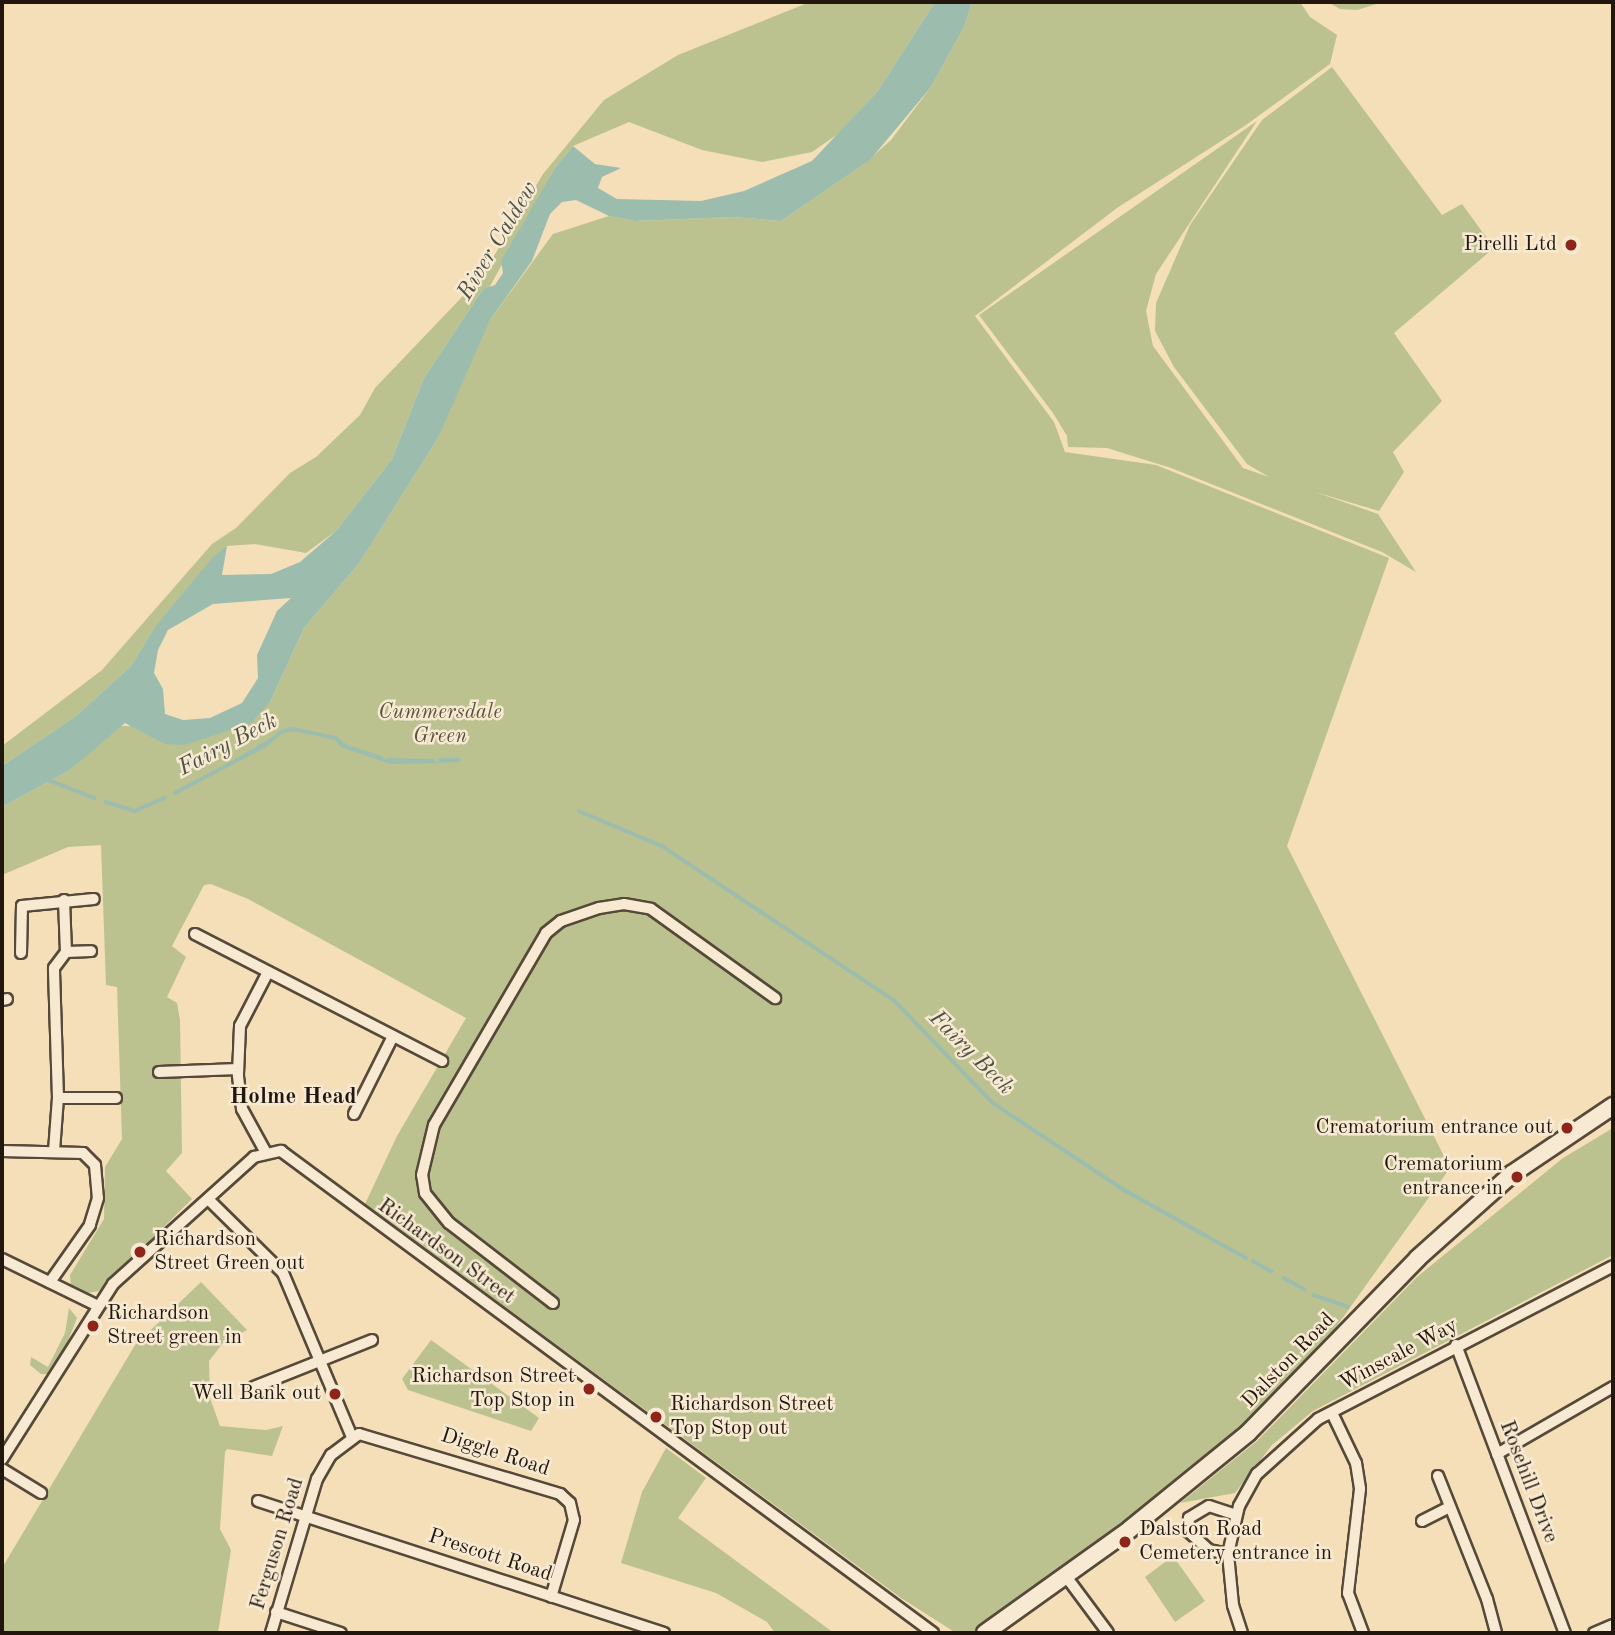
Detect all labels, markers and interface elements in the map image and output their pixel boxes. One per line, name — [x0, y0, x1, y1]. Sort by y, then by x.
water label: River Caldew — [452, 177, 544, 305]
place label: Pirelli Ltd — [1464, 232, 1557, 258]
marker: Pirelli Ltd — [1563, 237, 1579, 253]
park label: Cummersdale Green — [378, 700, 502, 750]
water label: Fairy Beck — [174, 707, 282, 783]
water label: Fairy Beck — [923, 1005, 1019, 1101]
district label: Holme Head — [229, 1083, 357, 1111]
place label: Crematorium entrance out — [1315, 1115, 1553, 1141]
marker: Crematorium entrance out — [1559, 1120, 1575, 1136]
place label: Crematorium entrance in — [1384, 1152, 1503, 1202]
marker: Crematorium entrance in — [1509, 1169, 1525, 1185]
street label: Richardson Street — [372, 1194, 520, 1310]
place label: Richardson Street Green out — [154, 1227, 305, 1277]
marker: Richardson Street Green out — [132, 1244, 148, 1260]
place label: Richardson Street green in — [107, 1301, 242, 1351]
street label: Dalston Road — [1237, 1308, 1341, 1414]
street label: Winscale Way — [1336, 1313, 1462, 1397]
marker: Richardson Street green in — [85, 1318, 101, 1334]
place label: Richardson Street Top Stop in — [411, 1364, 575, 1414]
place label: Well Bank out — [192, 1381, 321, 1407]
marker: Richardson Street Top Stop in — [581, 1381, 597, 1397]
marker: Well Bank out — [327, 1386, 343, 1402]
place label: Richardson Street Top Stop out — [670, 1392, 834, 1442]
marker: Richardson Street Top Stop out — [648, 1409, 664, 1425]
street label: Rosehill Drive — [1493, 1417, 1563, 1547]
street label: Diggle Road — [438, 1424, 552, 1482]
street label: Ferguson Road — [246, 1475, 310, 1613]
place label: Dalston Road Cemetery entrance in — [1139, 1517, 1332, 1567]
street label: Prescott Road — [425, 1524, 555, 1588]
marker: Dalston Road Cemetery entrance in — [1117, 1534, 1133, 1550]

